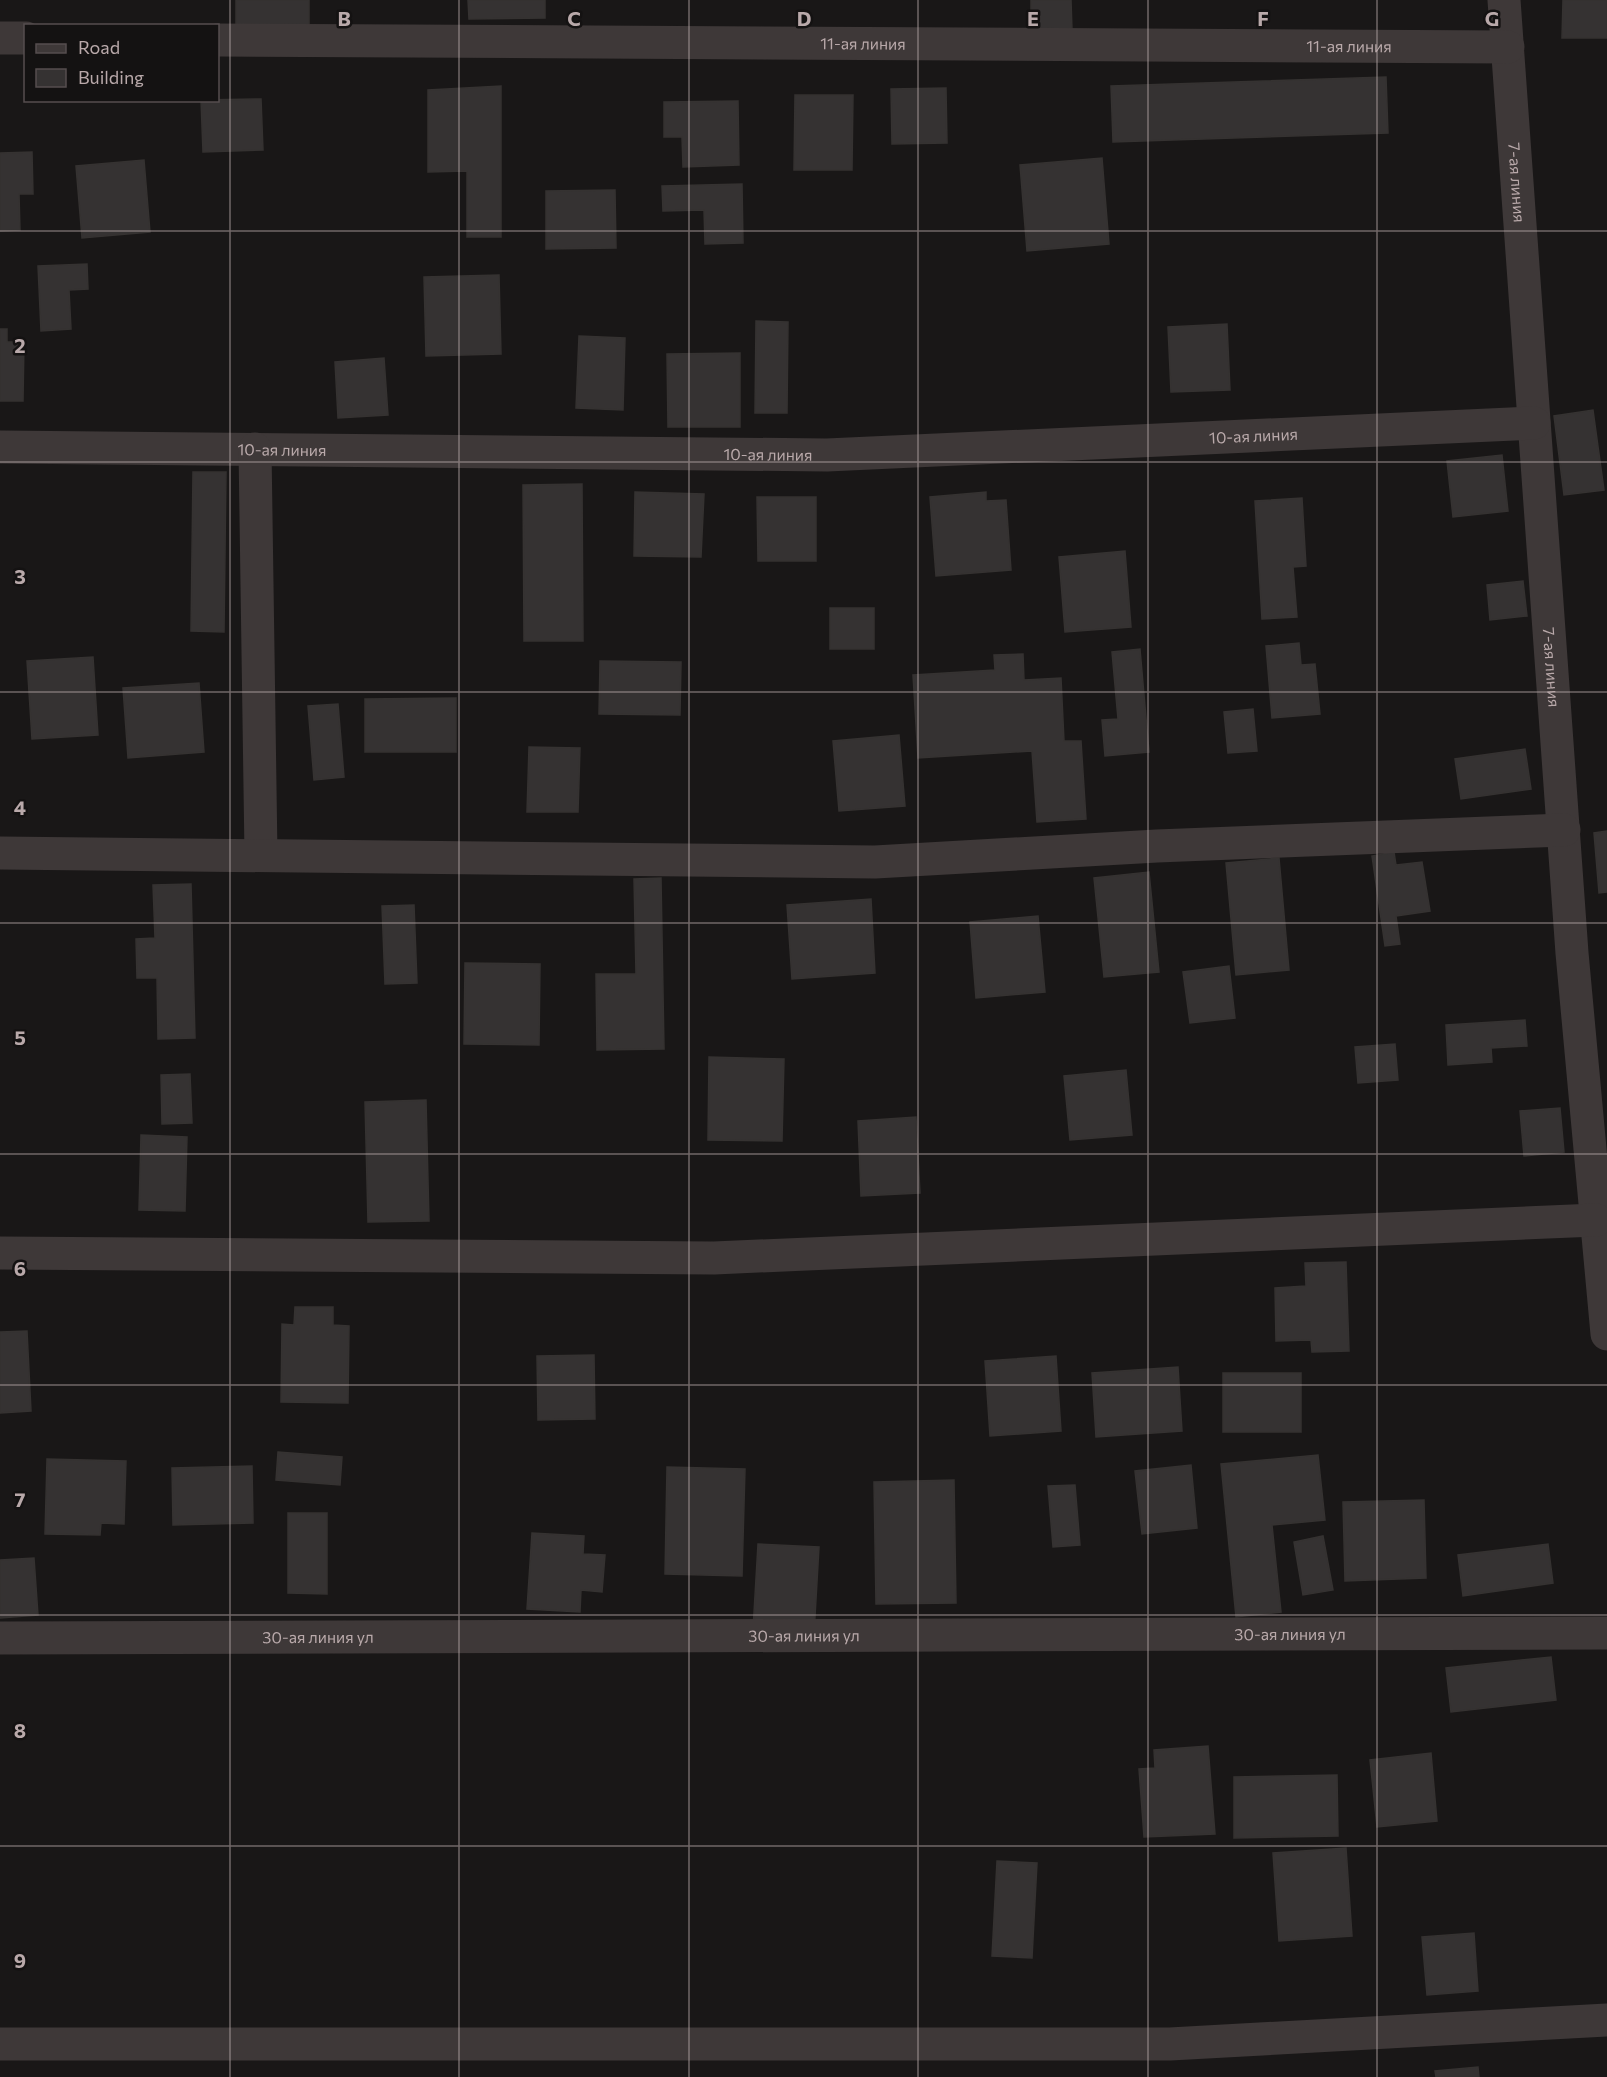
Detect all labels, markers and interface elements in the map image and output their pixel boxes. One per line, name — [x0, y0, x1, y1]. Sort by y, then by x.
text: B — [337, 6, 351, 30]
text: C — [567, 6, 581, 30]
text: D — [797, 6, 811, 30]
text: E — [1027, 6, 1039, 30]
text: F — [1257, 6, 1269, 30]
text: G — [1485, 6, 1499, 30]
legend — [24, 24, 219, 102]
street label: 11-ая линия — [820, 33, 906, 53]
text: Road — [78, 36, 120, 58]
street label: 11-ая линия — [1306, 36, 1392, 55]
text: Building — [78, 66, 144, 88]
street label: 7-ая линия — [1505, 142, 1530, 223]
text: 2 — [14, 333, 26, 357]
street label: 10-ая линия — [1209, 424, 1298, 447]
street label: 10-ая линия — [237, 439, 327, 459]
street label: 10-ая линия — [723, 444, 813, 464]
text: 3 — [14, 564, 26, 588]
street label: 7-ая линия — [1540, 627, 1564, 708]
text: 4 — [14, 795, 26, 819]
text: 5 — [14, 1025, 26, 1049]
text: 6 — [14, 1256, 26, 1280]
text: 7 — [15, 1487, 26, 1511]
street label: 30-ая линия ул — [1234, 1624, 1346, 1643]
street label: 30-ая линия ул — [748, 1625, 860, 1645]
street label: 30-ая линия ул — [262, 1627, 374, 1646]
text: 8 — [14, 1718, 26, 1742]
text: 9 — [14, 1948, 26, 1972]

